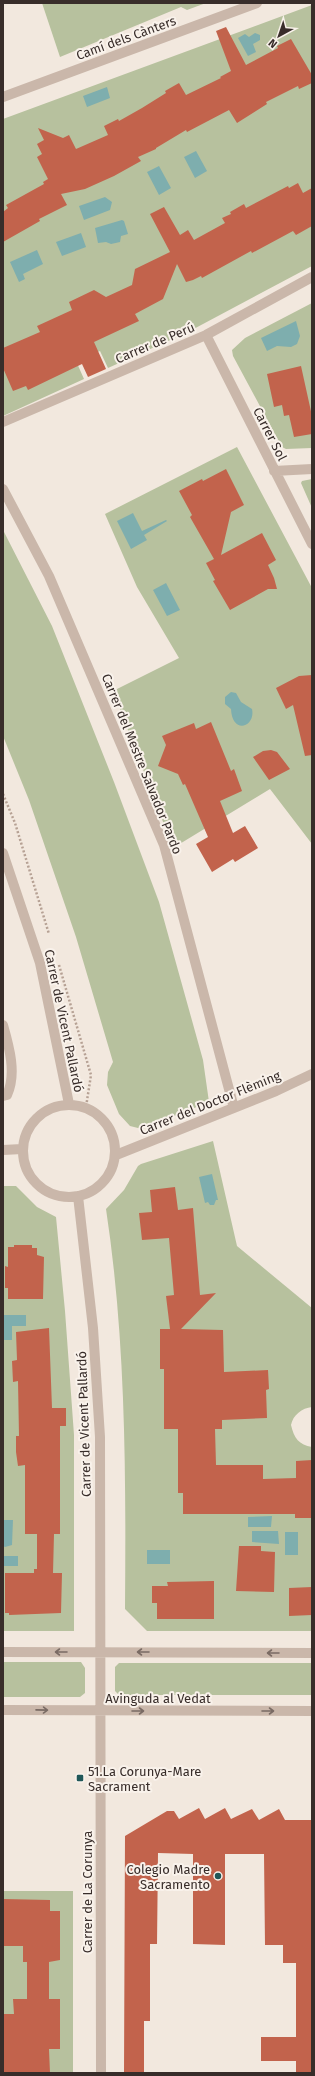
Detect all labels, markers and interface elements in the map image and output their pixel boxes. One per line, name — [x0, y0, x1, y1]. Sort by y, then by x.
street label: Camí dels Cànters — [74, 13, 178, 63]
north arrow — [259, 16, 299, 56]
text: N — [266, 36, 280, 51]
street label: Carrer de Perú — [113, 320, 197, 366]
street label: Carrer Sol — [250, 405, 290, 463]
street label: Carrer del Mestre Salvador Pardo — [99, 672, 185, 856]
street label: Carrer de Vicent Pallardó — [42, 948, 86, 1094]
street label: Carrer del Doctor Flèming — [137, 1068, 283, 1138]
street label: Carrer de Vicent Pallardó — [74, 1351, 94, 1497]
one-way arrow — [55, 1648, 68, 1656]
one-way arrow — [137, 1648, 150, 1656]
one-way arrow — [267, 1649, 280, 1657]
street label: Avinguda al Vedat — [105, 1691, 211, 1706]
one-way arrow — [35, 1706, 48, 1714]
one-way arrow — [131, 1707, 144, 1715]
one-way arrow — [261, 1707, 274, 1715]
place label: 51.La Corunya-Mare Sacrament — [88, 1764, 201, 1794]
marker: 51.La Corunya-Mare Sacrament — [75, 1773, 85, 1783]
street label: Carrer de La Corunya — [80, 1831, 95, 1953]
place label: Colegio Madre Sacramento — [126, 1862, 210, 1892]
marker: Colegio Madre Sacramento — [213, 1871, 223, 1881]

